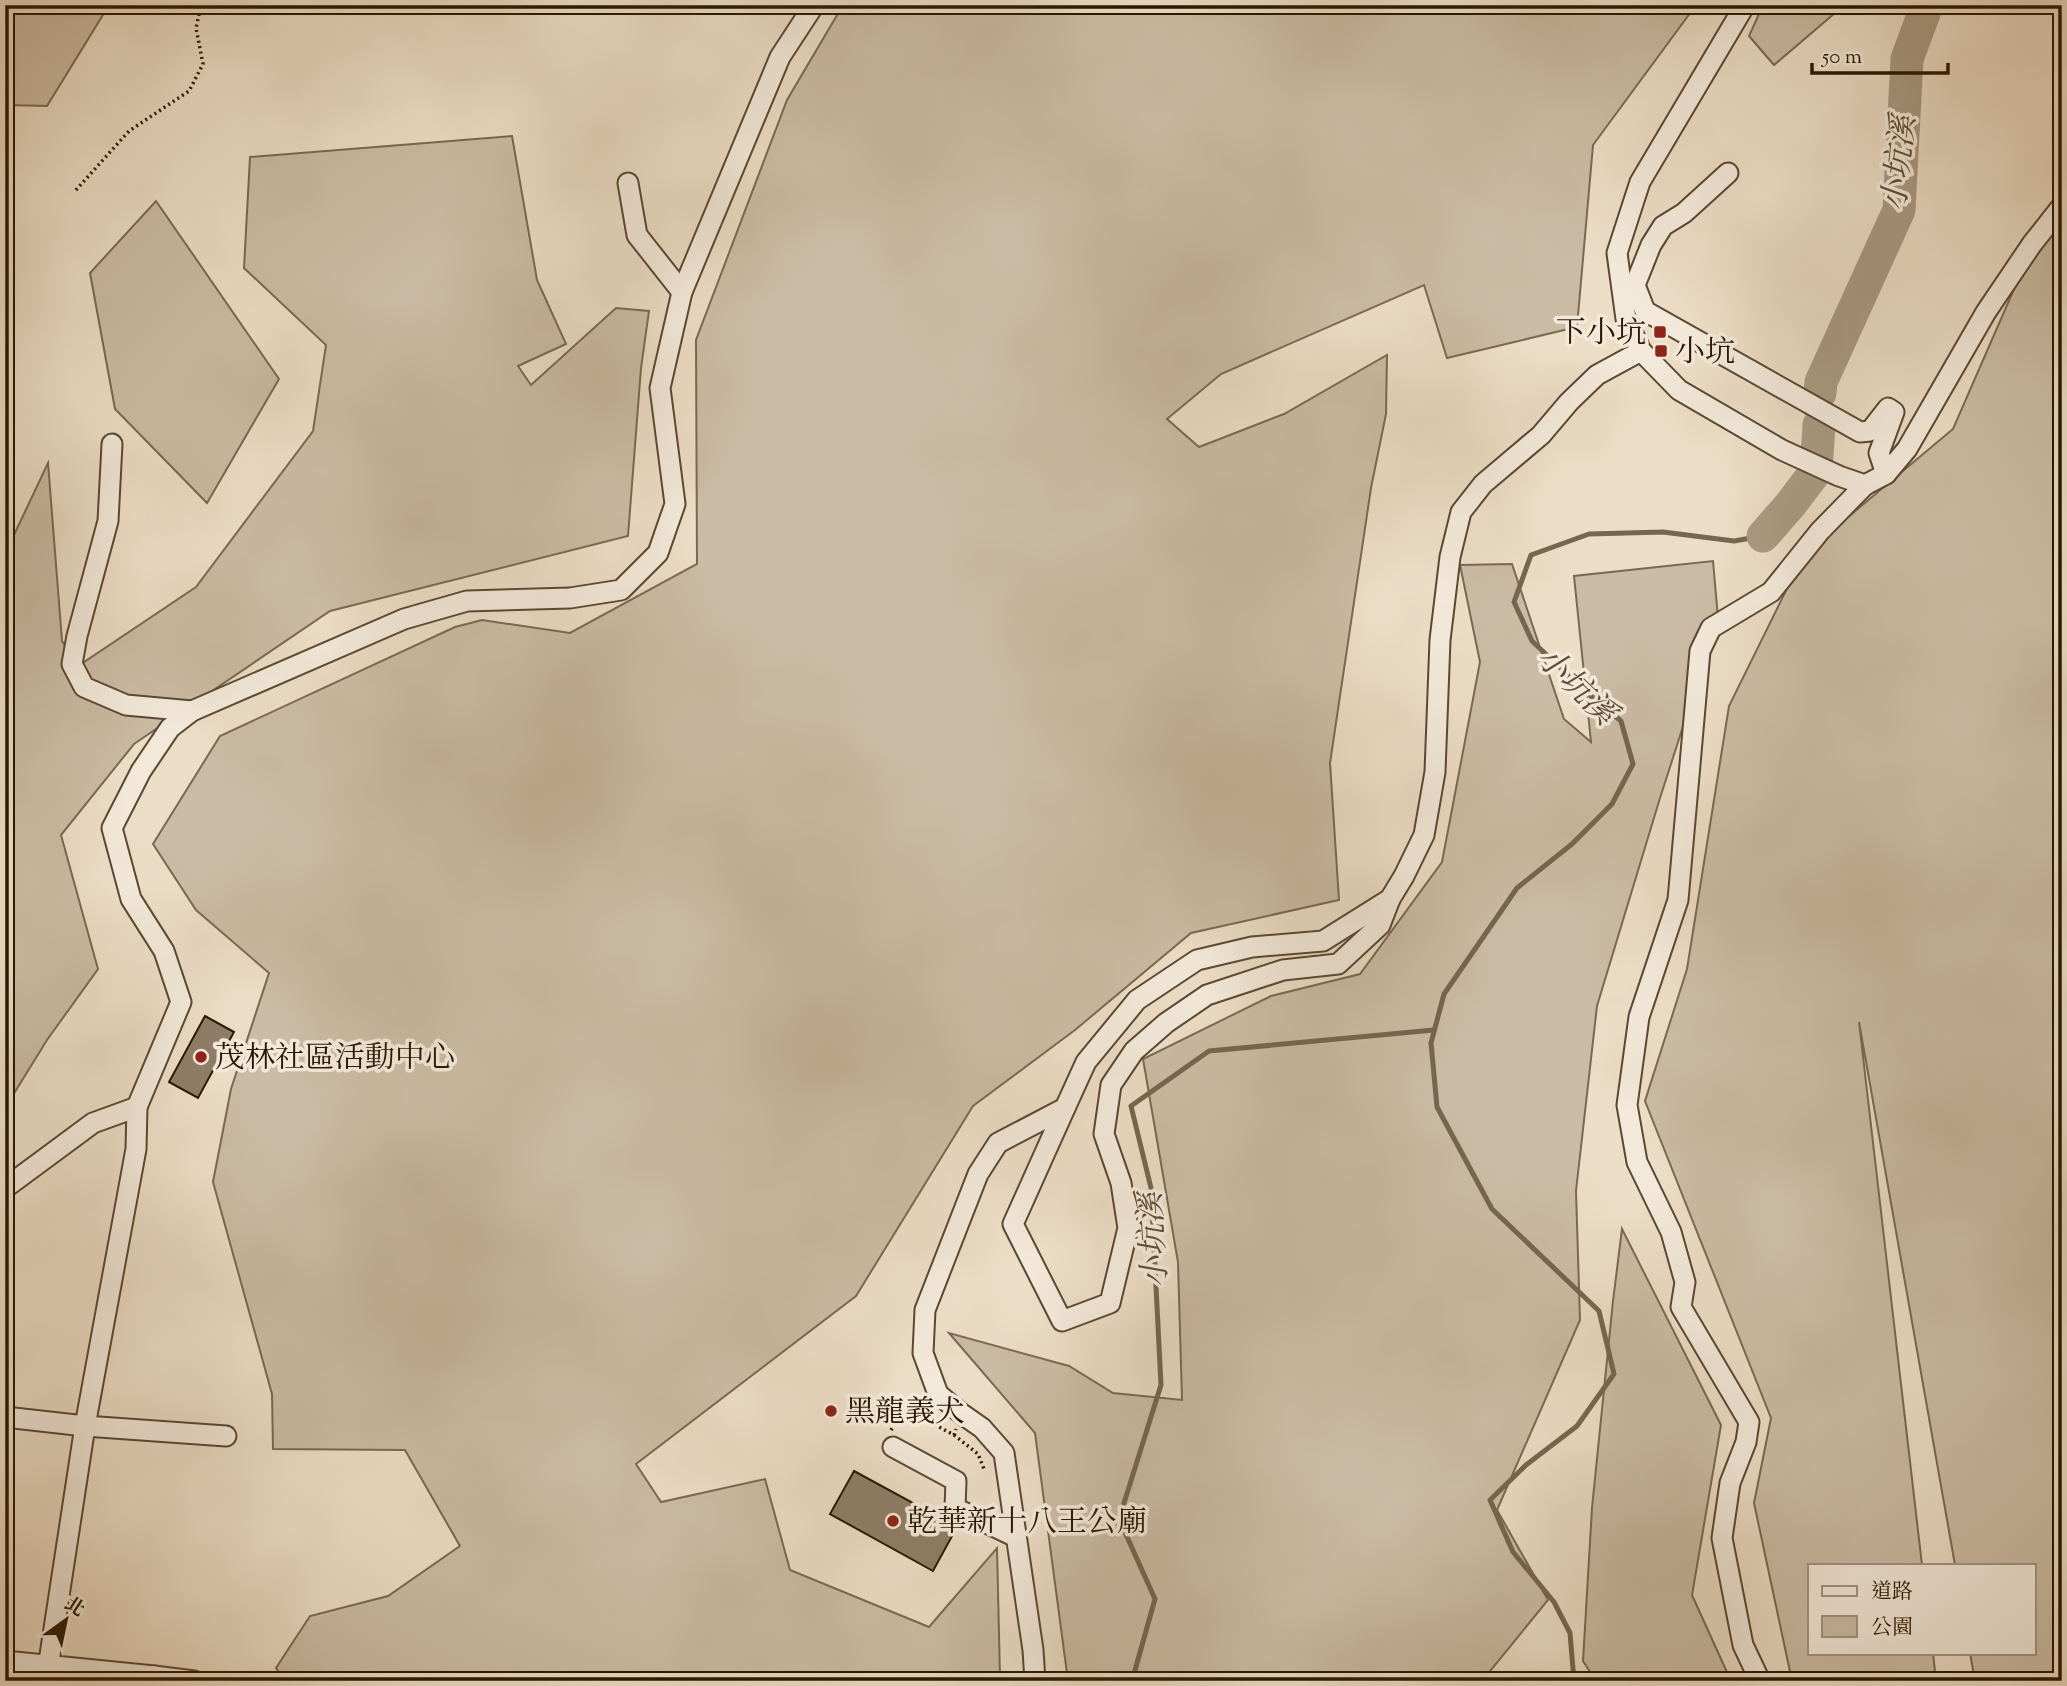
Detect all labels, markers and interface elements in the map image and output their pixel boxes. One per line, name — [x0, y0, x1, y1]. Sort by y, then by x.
scale bar — [1812, 32, 1948, 76]
text: 50 m — [1821, 43, 1862, 73]
water label: 小坑溪 — [1873, 110, 1929, 213]
place label: 下小坑 — [1556, 313, 1646, 356]
marker: 下小坑 — [1652, 324, 1668, 340]
place label: 小坑 — [1675, 332, 1735, 375]
marker: 小坑 — [1653, 343, 1669, 359]
water label: 小坑溪 — [1524, 637, 1628, 739]
place label: 茂林社區活動中心 — [215, 1038, 455, 1081]
marker: 茂林社區活動中心 — [193, 1049, 209, 1065]
water label: 小坑溪 — [1128, 1187, 1181, 1289]
place label: 黑龍義犬 — [845, 1392, 965, 1435]
marker: 黑龍義犬 — [823, 1403, 839, 1419]
place label: 乾華新十八王公廟 — [907, 1502, 1147, 1545]
marker: 乾華新十八王公廟 — [885, 1513, 901, 1529]
legend — [1808, 1564, 2036, 1654]
text: 道路 — [1871, 1578, 1913, 1608]
north arrow — [32, 1584, 102, 1654]
text: 北 — [59, 1591, 89, 1624]
text: 公園 — [1871, 1614, 1913, 1644]

